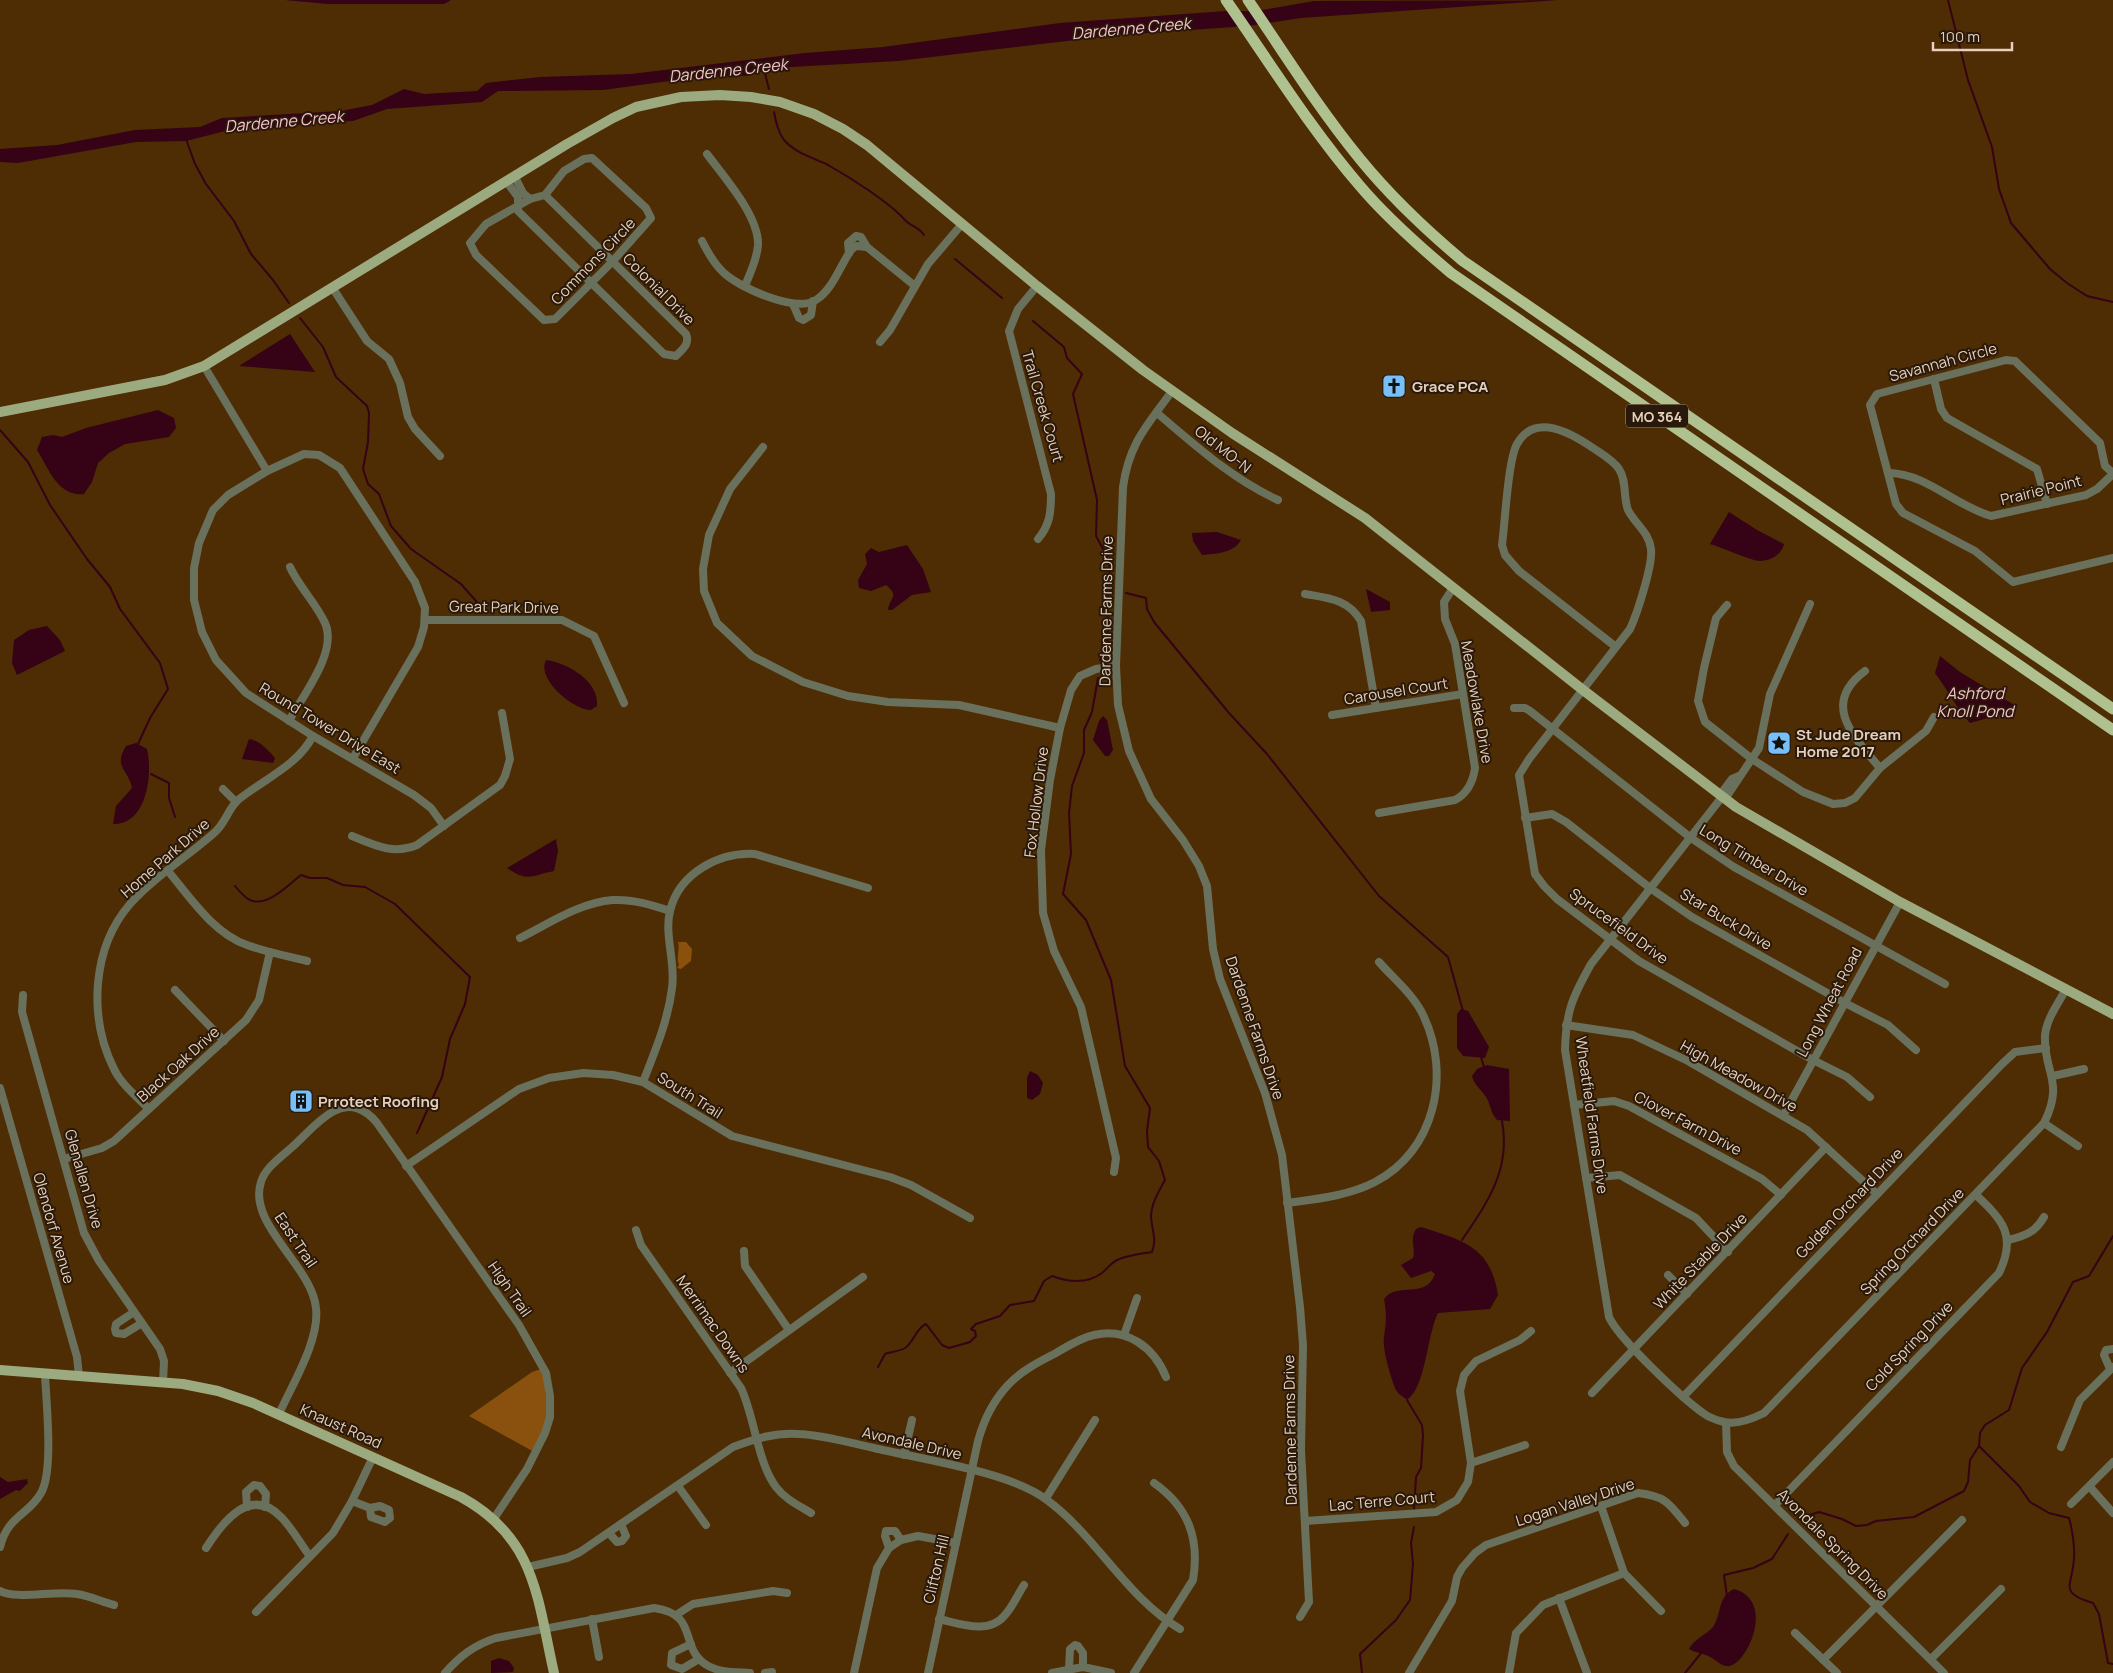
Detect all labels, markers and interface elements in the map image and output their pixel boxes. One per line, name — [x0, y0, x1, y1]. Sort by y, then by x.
water label: Dardenne Creek — [1071, 12, 1193, 44]
scale bar — [1933, 20, 2012, 52]
text: 100 m — [1940, 26, 1980, 47]
water label: Dardenne Creek — [668, 53, 790, 87]
water label: Dardenne Creek — [224, 105, 346, 137]
street label: Commons Circle — [546, 213, 640, 309]
street label: Colonial Drive — [618, 248, 700, 330]
street label: Savannah Circle — [1887, 337, 1999, 386]
street label: Trail Creek Court — [1017, 348, 1069, 464]
church icon: Grace PCA — [1381, 373, 1407, 399]
place label: Grace PCA — [1412, 376, 1488, 397]
road number: MO 364 — [1626, 404, 1688, 428]
street label: Old MO-N — [1190, 420, 1256, 478]
street label: Prairie Point — [1998, 470, 2084, 510]
street label: Dardenne Farms Drive — [1094, 535, 1118, 686]
street label: Great Park Drive — [449, 596, 559, 618]
street label: Meadowlake Drive — [1456, 639, 1498, 765]
street label: Carousel Court — [1342, 672, 1450, 710]
street label: Round Tower Drive East — [255, 677, 405, 779]
water label: Ashford Knoll Pond — [1936, 682, 2016, 722]
place label: St Jude Dream Home 2017 — [1796, 724, 1901, 762]
place icon: St Jude Dream Home 2017 — [1766, 730, 1792, 756]
street label: Fox Hollow Drive — [1019, 745, 1053, 858]
street label: Home Park Drive — [116, 813, 214, 903]
street label: Long Timber Drive — [1696, 819, 1813, 901]
street label: Sprucefield Drive — [1565, 883, 1673, 969]
street label: Star Buck Drive — [1676, 883, 1776, 955]
street label: Long Wheat Road — [1791, 943, 1867, 1061]
street label: Dardenne Farms Drive — [1221, 954, 1289, 1103]
street label: Black Oak Drive — [132, 1021, 224, 1107]
street label: Wheatfield Farms Drive — [1571, 1035, 1613, 1195]
street label: High Meadow Drive — [1677, 1035, 1802, 1117]
street label: South Trail — [653, 1067, 727, 1123]
street label: Clover Farm Drive — [1630, 1086, 1746, 1160]
building icon: Prrotect Roofing — [288, 1088, 314, 1114]
place label: Prrotect Roofing — [318, 1091, 439, 1112]
street label: Glenallen Drive — [60, 1127, 108, 1231]
street label: Golden Orchard Drive — [1791, 1143, 1907, 1263]
street label: Olendorf Avenue — [28, 1170, 80, 1286]
street label: Spring Orchard Drive — [1855, 1183, 1969, 1299]
street label: East Trail — [270, 1208, 322, 1272]
street label: White Stable Drive — [1648, 1208, 1752, 1314]
street label: High Trail — [483, 1257, 537, 1321]
street label: Merrimac Downs — [671, 1271, 755, 1377]
street label: Cold Spring Drive — [1860, 1296, 1958, 1396]
street label: Dardenne Farms Drive — [1278, 1354, 1302, 1505]
street label: Knaust Road — [297, 1399, 385, 1453]
street label: Avondale Drive — [860, 1421, 964, 1465]
street label: Logan Valley Drive — [1513, 1473, 1637, 1531]
street label: Avondale Spring Drive — [1773, 1484, 1893, 1604]
street label: Lac Terre Court — [1328, 1486, 1436, 1516]
street label: Clifton Hill — [918, 1532, 954, 1606]

